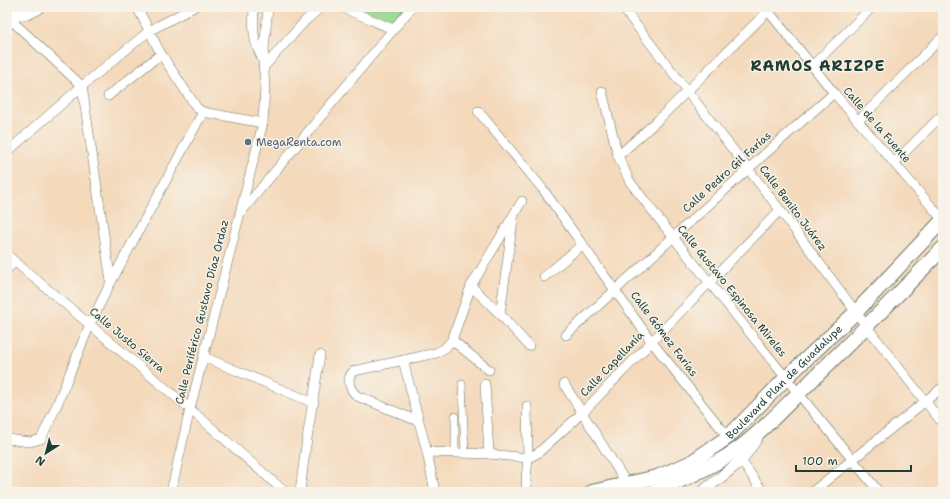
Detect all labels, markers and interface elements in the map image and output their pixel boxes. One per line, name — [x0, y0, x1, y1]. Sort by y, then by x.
district label: RAMOS ARIZPE — [751, 56, 885, 76]
street label: Calle de la Fuente — [840, 84, 914, 166]
street label: Calle Pedro Gil Farías — [679, 128, 775, 216]
place label: MegaRenta.com — [256, 135, 342, 150]
marker: MegaRenta.com — [243, 137, 253, 147]
street label: Calle Benito Juárez — [756, 162, 830, 254]
street label: Calle Periférico Gustavo Díaz Ordaz — [172, 218, 232, 406]
street label: Calle Gustavo Espinosa Mireles — [674, 222, 790, 360]
street label: Calle Gómez Farías — [627, 288, 701, 380]
street label: Calle Justo Sierra — [86, 304, 168, 376]
street label: Boulevard Plan de Guadalupe — [722, 321, 845, 443]
street label: Calle Capellanía — [577, 328, 647, 400]
north arrow — [26, 433, 66, 473]
scale bar — [796, 447, 911, 473]
text: N — [32, 452, 48, 469]
text: 100 m — [802, 453, 838, 469]

